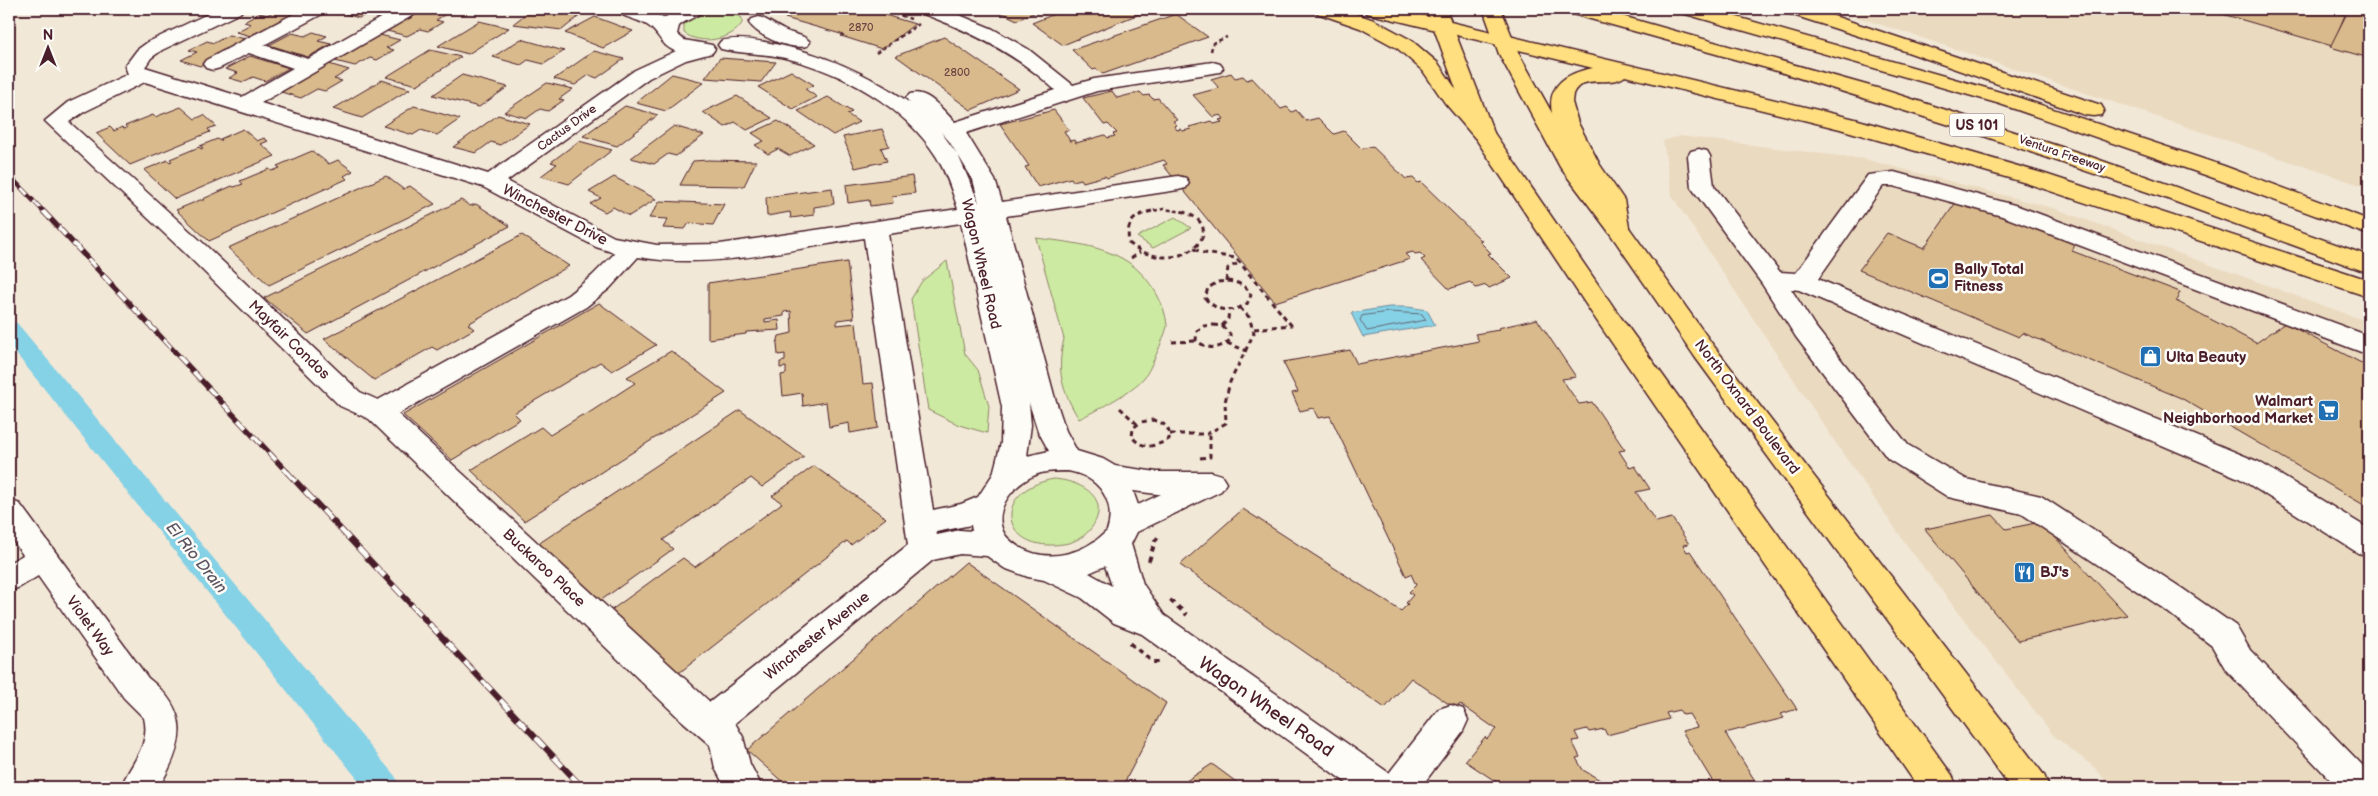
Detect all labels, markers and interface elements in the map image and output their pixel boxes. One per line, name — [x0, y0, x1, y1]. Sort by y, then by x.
house number: 2870 — [849, 21, 874, 34]
north arrow — [22, 22, 72, 72]
text: N — [43, 27, 53, 44]
house number: 2800 — [944, 66, 970, 79]
street label: Cactus Drive — [535, 102, 599, 154]
road number: US 101 — [1950, 114, 2004, 136]
street label: Ventura Freeway — [2017, 132, 2108, 176]
street label: Winchester Drive — [499, 180, 611, 250]
street label: Wagon Wheel Road — [957, 197, 1005, 331]
place label: Bally Total Fitness — [1954, 260, 2024, 296]
sports icon: Bally Total Fitness — [1926, 266, 1950, 290]
street label: Mayfair Condos — [244, 296, 334, 384]
street label: North Oxnard Boulevard — [1690, 336, 1804, 478]
shop icon: Ulta Beauty — [2138, 345, 2162, 369]
place label: Ulta Beauty — [2166, 348, 2246, 367]
place label: Walmart Neighborhood Market — [2163, 392, 2313, 428]
supermarket icon: Walmart Neighborhood Market — [2317, 398, 2341, 422]
water label: El Rio Drain — [162, 519, 230, 597]
street label: Buckaroo Place — [499, 525, 589, 611]
restaurant icon: BJ's — [2012, 560, 2036, 584]
place label: BJ's — [2040, 563, 2069, 582]
street label: Winchester Avenue — [760, 588, 874, 684]
street label: Violet Way — [62, 592, 118, 660]
street label: Wagon Wheel Road — [1194, 653, 1338, 761]

